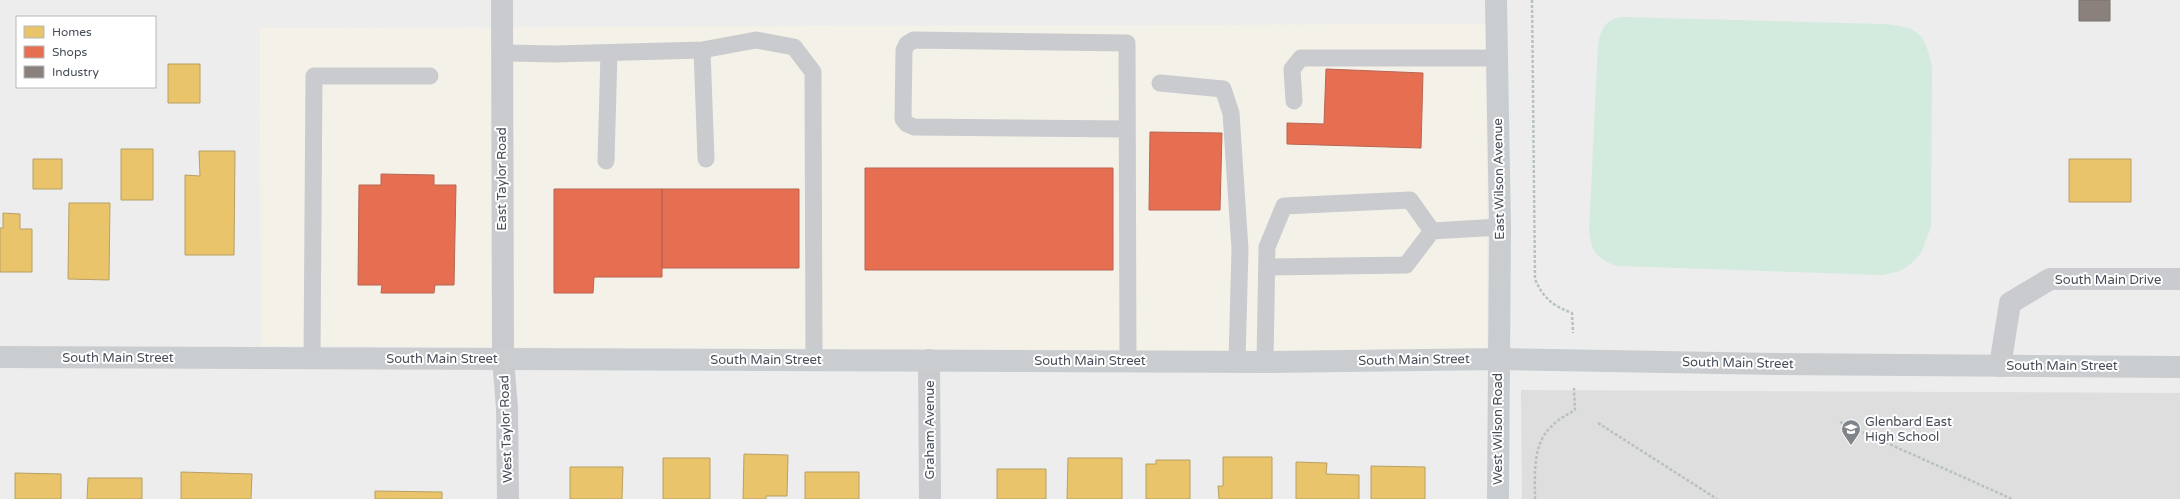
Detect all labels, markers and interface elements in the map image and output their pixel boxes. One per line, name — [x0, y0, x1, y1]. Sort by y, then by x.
legend — [16, 16, 156, 88]
text: Homes — [52, 25, 92, 39]
text: Shops — [52, 45, 87, 59]
text: Industry — [52, 65, 99, 79]
street label: East Wilson Avenue — [1490, 118, 1508, 240]
street label: East Taylor Road — [494, 127, 510, 231]
street label: South Main Drive — [2055, 272, 2161, 288]
street label: South Main Street — [62, 350, 174, 366]
street label: South Main Street — [386, 351, 498, 367]
street label: South Main Street — [1358, 351, 1470, 369]
street label: South Main Street — [710, 352, 822, 368]
street label: South Main Street — [1034, 353, 1146, 369]
street label: South Main Street — [1682, 354, 1794, 372]
street label: South Main Street — [2006, 358, 2118, 374]
street label: West Wilson Road — [1490, 373, 1506, 485]
street label: West Taylor Road — [496, 375, 516, 483]
street label: Graham Avenue — [922, 380, 938, 480]
place label: Glenbard East High School — [1865, 414, 1952, 445]
school or university icon: Glenbard East High School — [1840, 418, 1862, 446]

